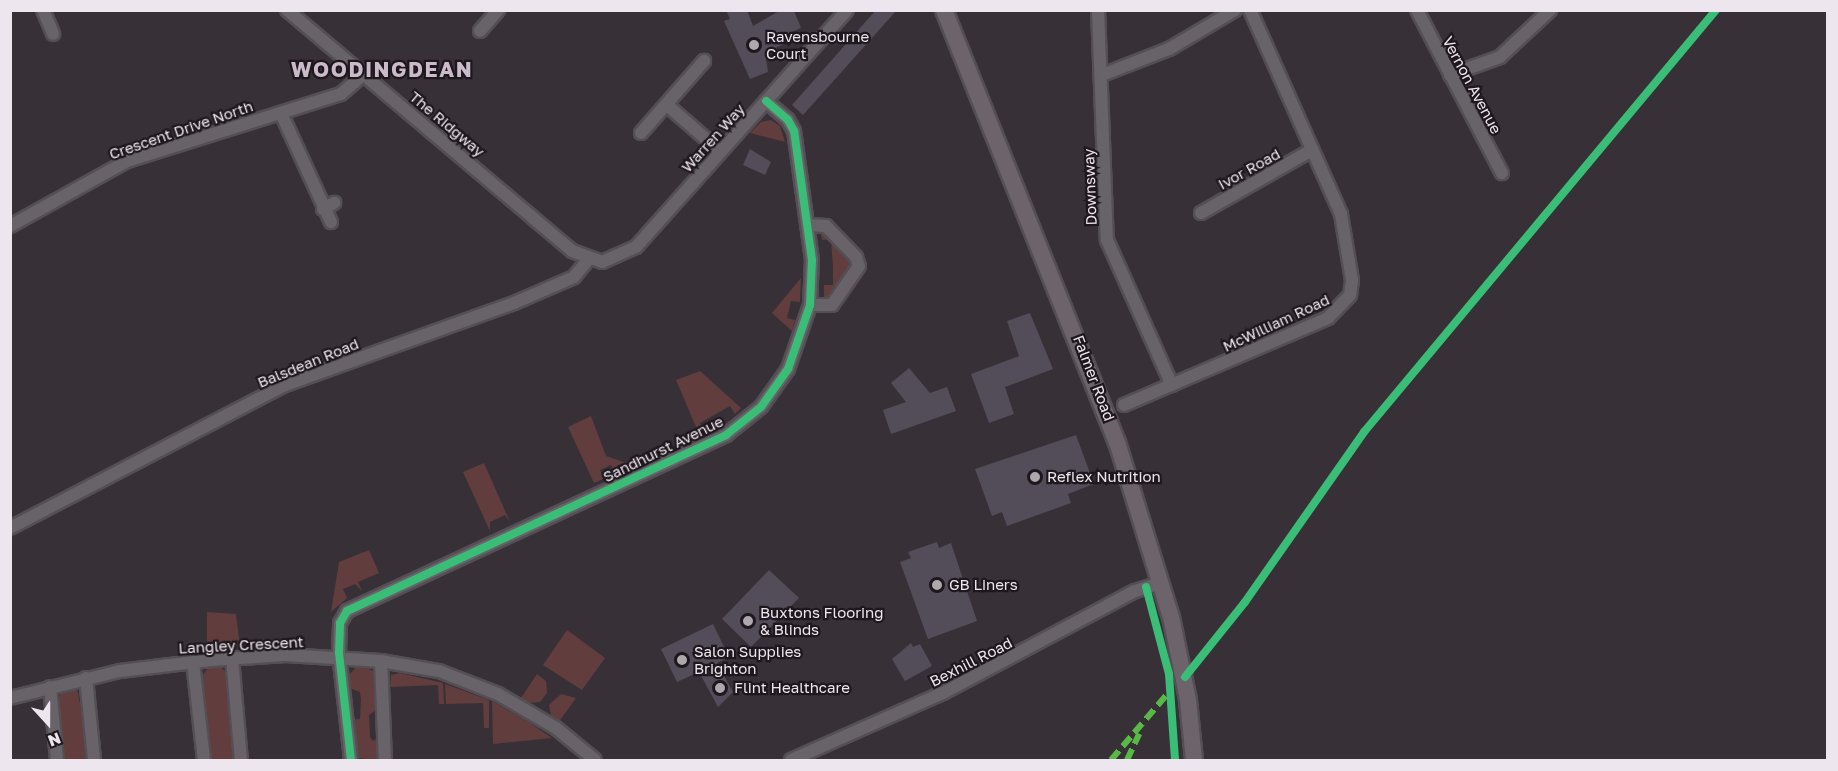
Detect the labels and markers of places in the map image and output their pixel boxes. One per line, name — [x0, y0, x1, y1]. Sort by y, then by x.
place label: Ravensbourne Court — [766, 27, 869, 62]
marker: Ravensbourne Court — [747, 38, 761, 52]
place label: Reflex Nutrition — [1047, 468, 1161, 486]
marker: Reflex Nutrition — [1028, 470, 1042, 484]
place label: GB Liners — [949, 576, 1018, 594]
marker: GB Liners — [930, 578, 944, 592]
place label: Buxtons Flooring & Blinds — [760, 603, 883, 638]
marker: Buxtons Flooring & Blinds — [741, 614, 755, 628]
place label: Salon Supplies Brighton — [694, 642, 801, 677]
marker: Salon Supplies Brighton — [675, 653, 689, 667]
marker: Flint Healthcare — [711, 679, 729, 697]
place label: Flint Healthcare — [734, 679, 850, 697]

